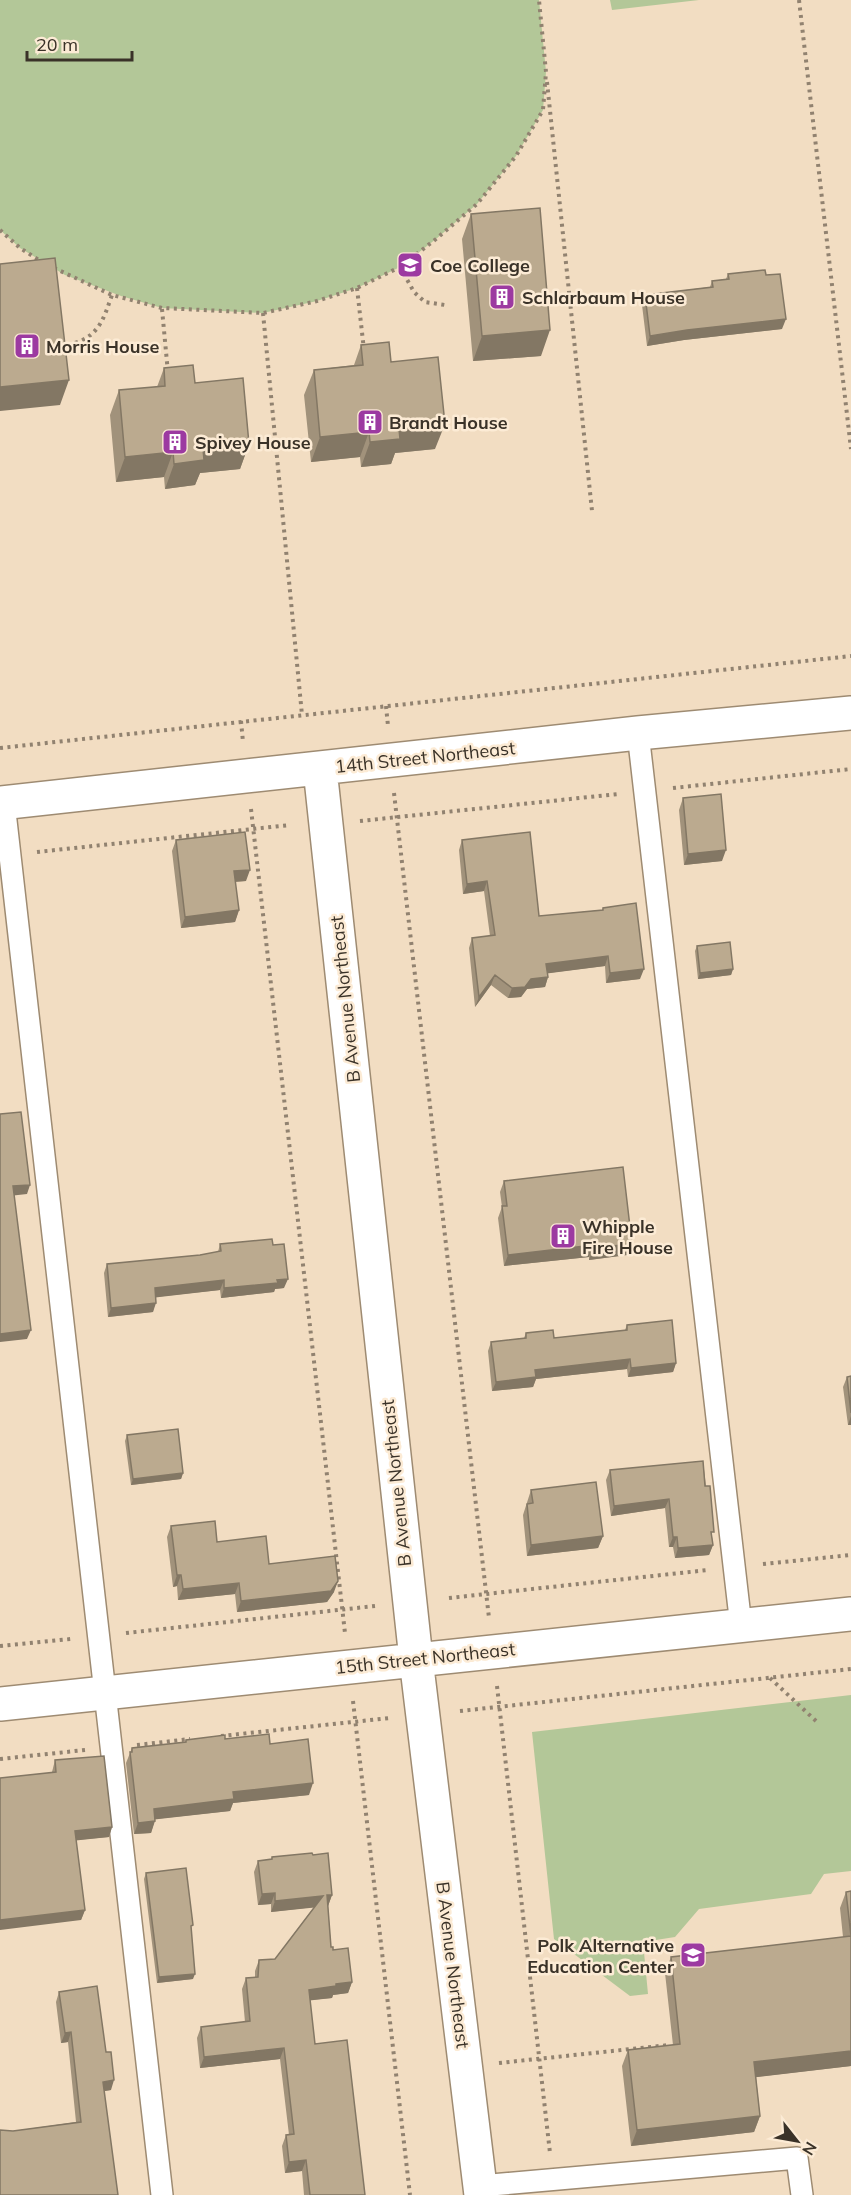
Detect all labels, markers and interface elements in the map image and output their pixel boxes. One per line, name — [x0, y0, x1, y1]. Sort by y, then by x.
scale bar — [27, 24, 132, 62]
text: 20 m — [36, 33, 78, 56]
school or university icon: Coe College — [395, 250, 425, 280]
place label: Coe College — [430, 254, 530, 277]
building icon: Schlarbaum House — [487, 282, 517, 312]
place label: Schlarbaum House — [522, 286, 685, 309]
building icon: Morris House — [12, 331, 42, 361]
place label: Morris House — [46, 335, 159, 358]
building icon: Brandt House — [355, 407, 385, 437]
place label: Brandt House — [389, 411, 508, 434]
building icon: Spivey House — [160, 427, 190, 457]
place label: Spivey House — [195, 431, 311, 454]
street label: 14th Street Northeast — [334, 736, 516, 778]
street label: B Avenue Northeast — [325, 914, 365, 1084]
place label: Whipple Fire House — [582, 1215, 673, 1259]
building icon: Whipple Fire House — [548, 1221, 578, 1251]
street label: B Avenue Northeast — [376, 1398, 416, 1568]
street label: 15th Street Northeast — [334, 1637, 516, 1679]
street label: B Avenue Northeast — [431, 1880, 475, 2050]
place label: Polk Alternative Education Center — [527, 1934, 675, 1978]
school or university icon: Polk Alternative Education Center — [678, 1940, 708, 1970]
north arrow — [767, 2111, 827, 2171]
text: N — [798, 2138, 822, 2159]

